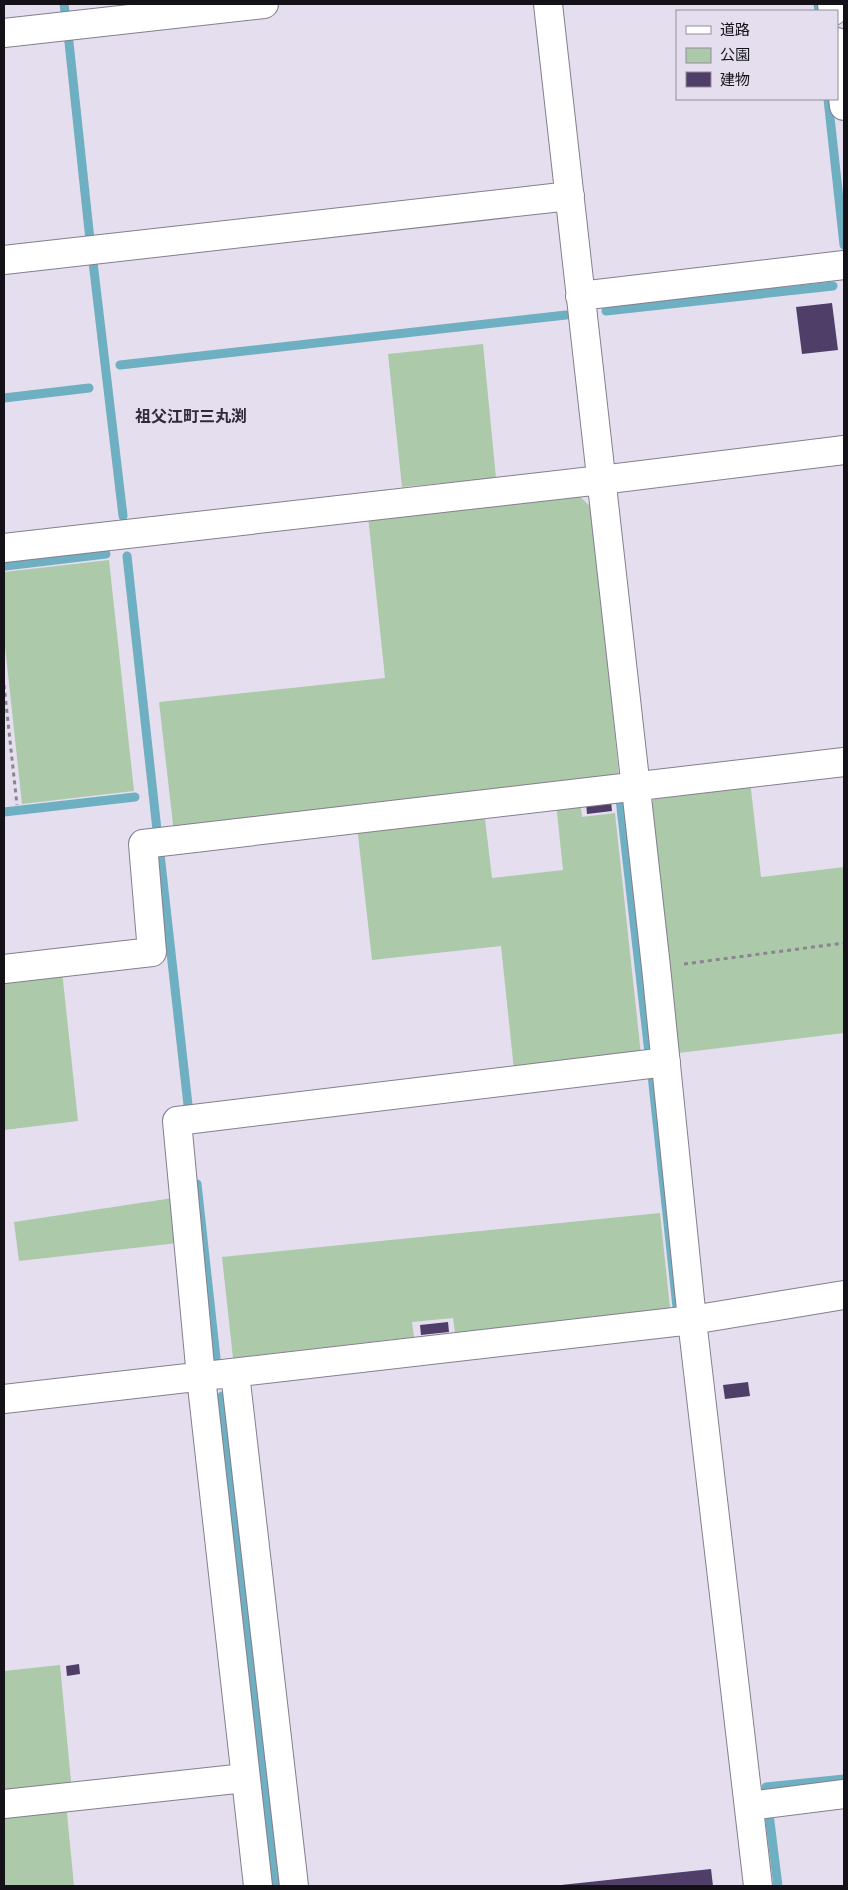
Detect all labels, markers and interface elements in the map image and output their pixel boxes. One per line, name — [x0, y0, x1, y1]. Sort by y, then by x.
legend — [676, 10, 838, 100]
text: 道路 — [720, 20, 750, 40]
text: 公園 — [720, 45, 750, 65]
text: 建物 — [720, 70, 750, 90]
district label: 祖父江町三丸渕 — [135, 406, 247, 428]

